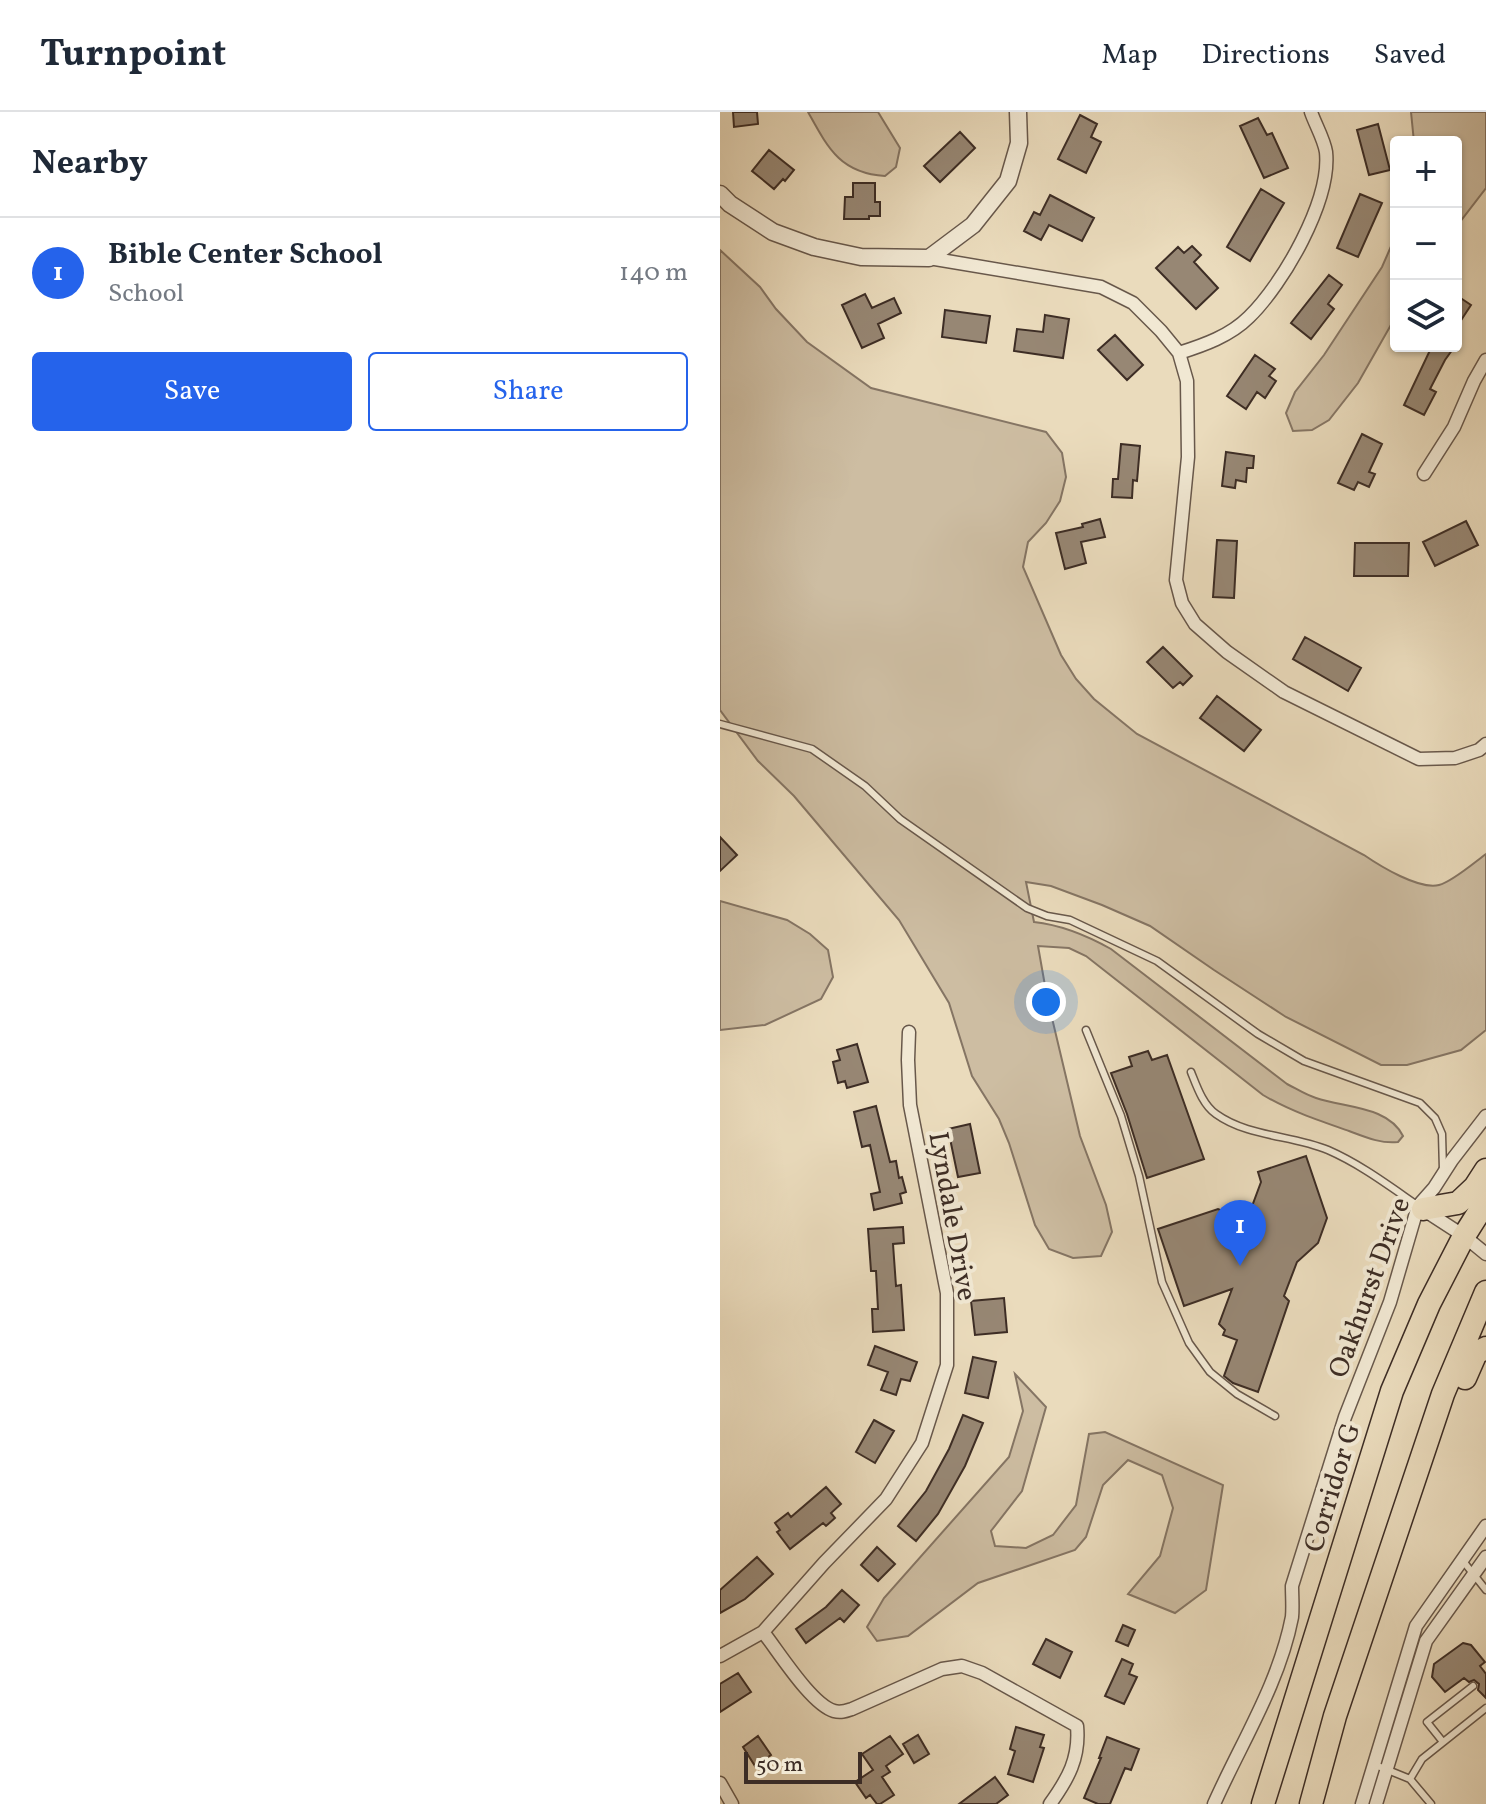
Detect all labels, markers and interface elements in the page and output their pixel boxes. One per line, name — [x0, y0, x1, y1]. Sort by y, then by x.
text: Turnpoint — [40, 29, 226, 82]
text: Map — [1102, 36, 1158, 75]
text: Directions — [1202, 36, 1330, 75]
text: Saved — [1374, 36, 1446, 75]
map controls — [1390, 136, 1462, 352]
button: + — [1390, 136, 1462, 208]
text: Nearby — [32, 141, 148, 188]
button: − — [1390, 208, 1462, 280]
text: Bible Center School — [108, 234, 383, 276]
text: 1 — [53, 255, 63, 291]
text: 140 m — [619, 255, 688, 291]
text: School — [108, 276, 184, 312]
button: layers — [1390, 280, 1462, 352]
button: Save — [32, 352, 352, 431]
button: Share — [368, 352, 688, 431]
your location — [1026, 982, 1066, 1022]
street label: Lyndale Drive — [917, 1129, 986, 1304]
street label: Oakhurst Drive — [1320, 1192, 1421, 1384]
pin: 1 — [1214, 1200, 1266, 1266]
street label: Corridor G — [1295, 1418, 1372, 1557]
scale bar — [744, 1748, 862, 1784]
text: 50 m — [756, 1750, 803, 1781]

